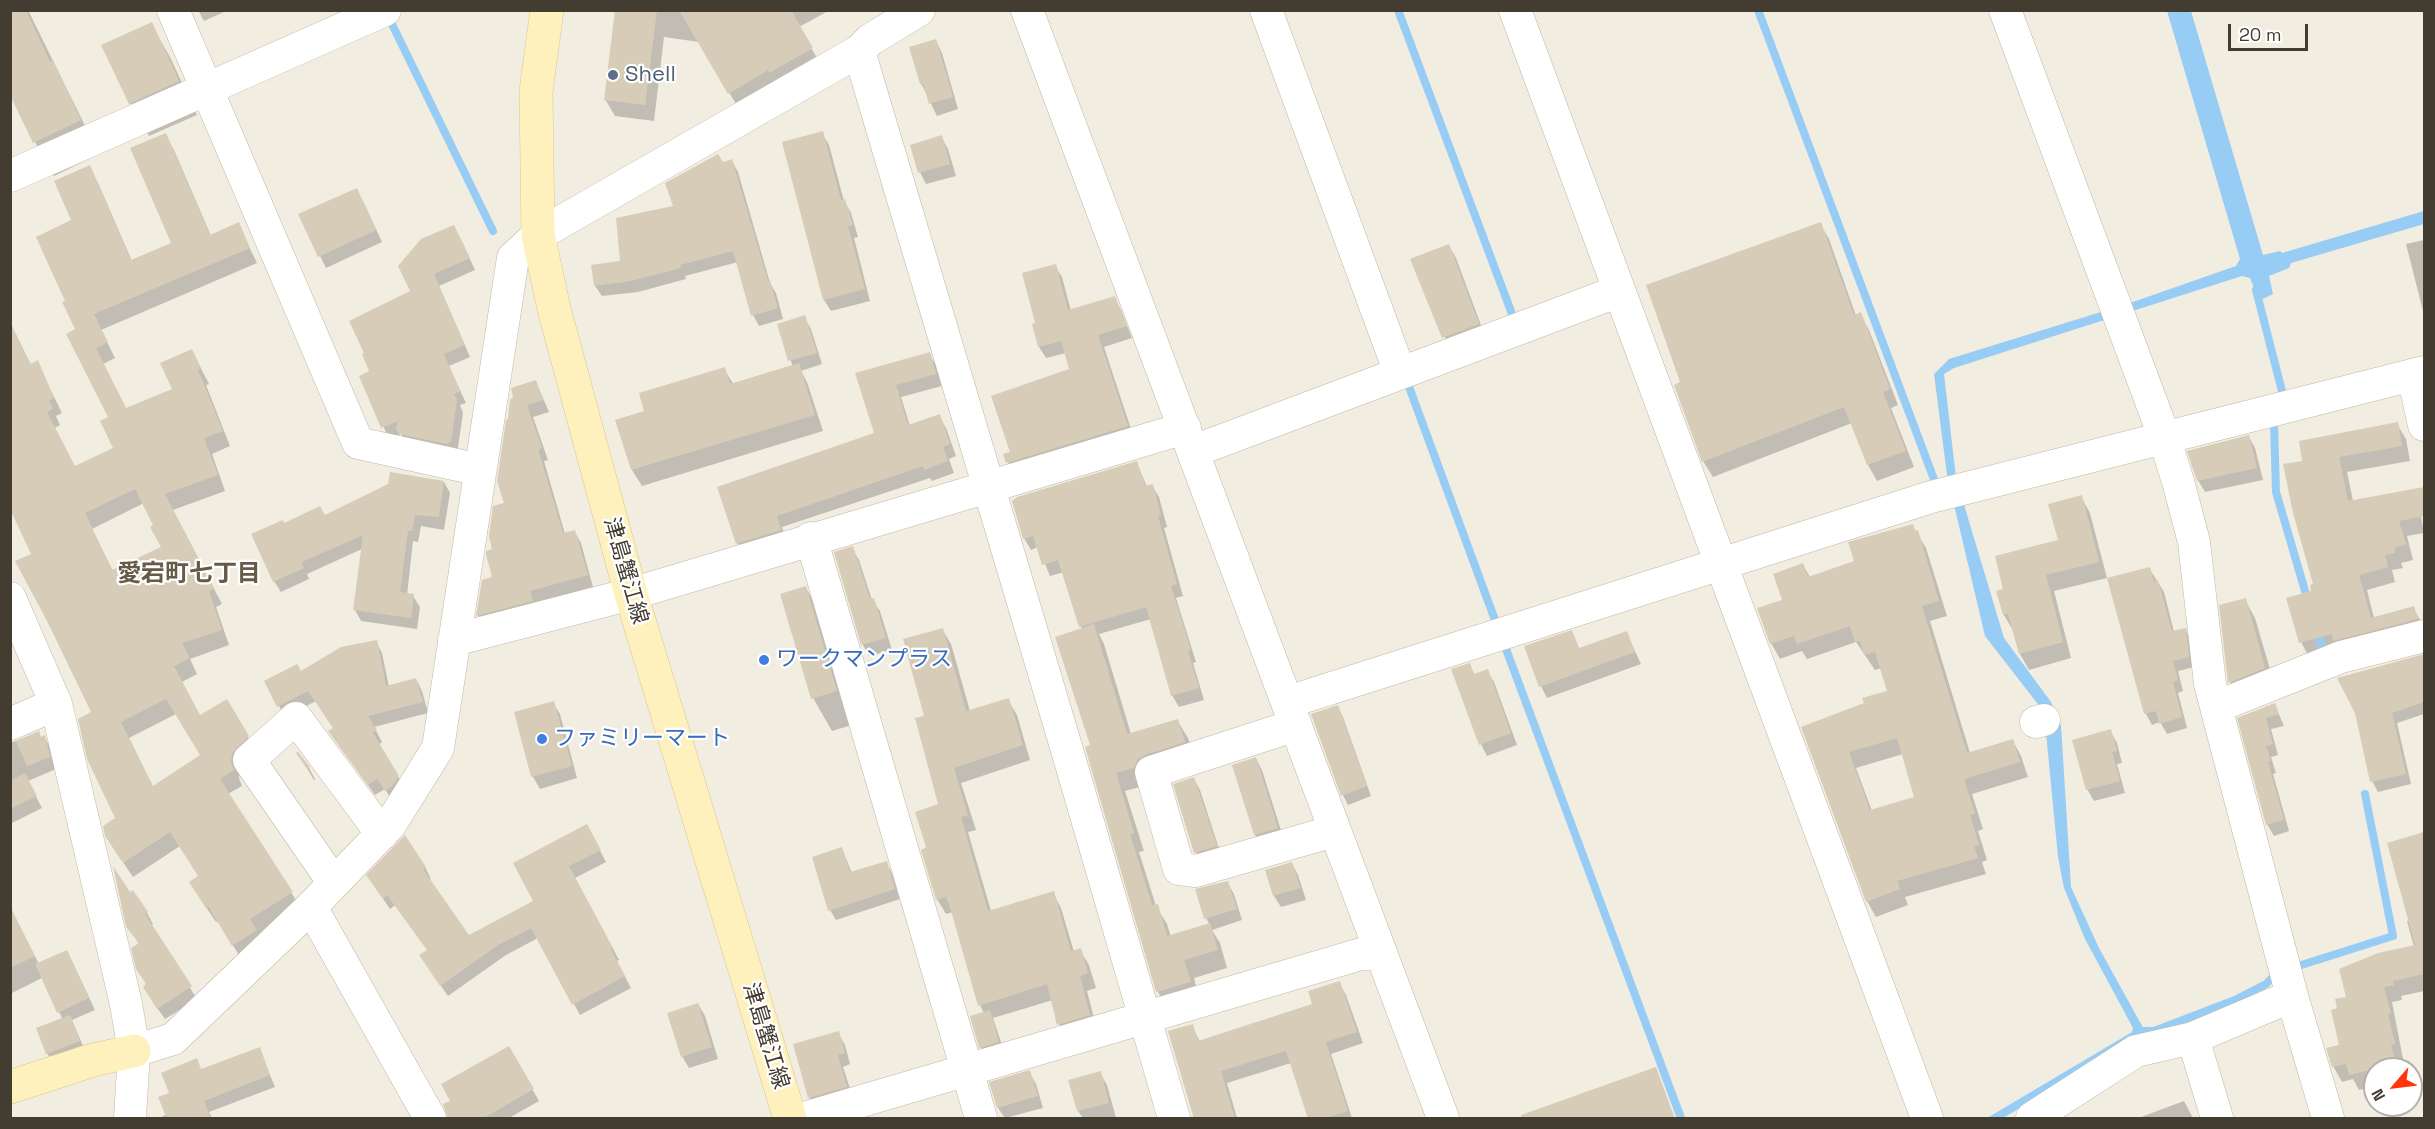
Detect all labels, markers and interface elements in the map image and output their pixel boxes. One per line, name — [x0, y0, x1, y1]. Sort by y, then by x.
scale bar — [2231, 12, 2310, 50]
text: 20 m — [2239, 23, 2282, 46]
place label: Shell — [625, 62, 676, 88]
marker: Shell — [606, 68, 620, 82]
street label: 津島蟹江線 — [597, 514, 653, 628]
district label: 愛宕町七丁目 — [117, 560, 261, 588]
place label: ワークマンプラス — [776, 647, 952, 673]
marker: ワークマンプラス — [757, 653, 771, 667]
place label: ファミリーマート — [554, 726, 730, 752]
marker: ファミリーマート — [535, 732, 549, 746]
street label: 津島蟹江線 — [736, 980, 794, 1092]
north arrow — [2363, 1057, 2423, 1117]
text: N — [2367, 1085, 2390, 1104]

